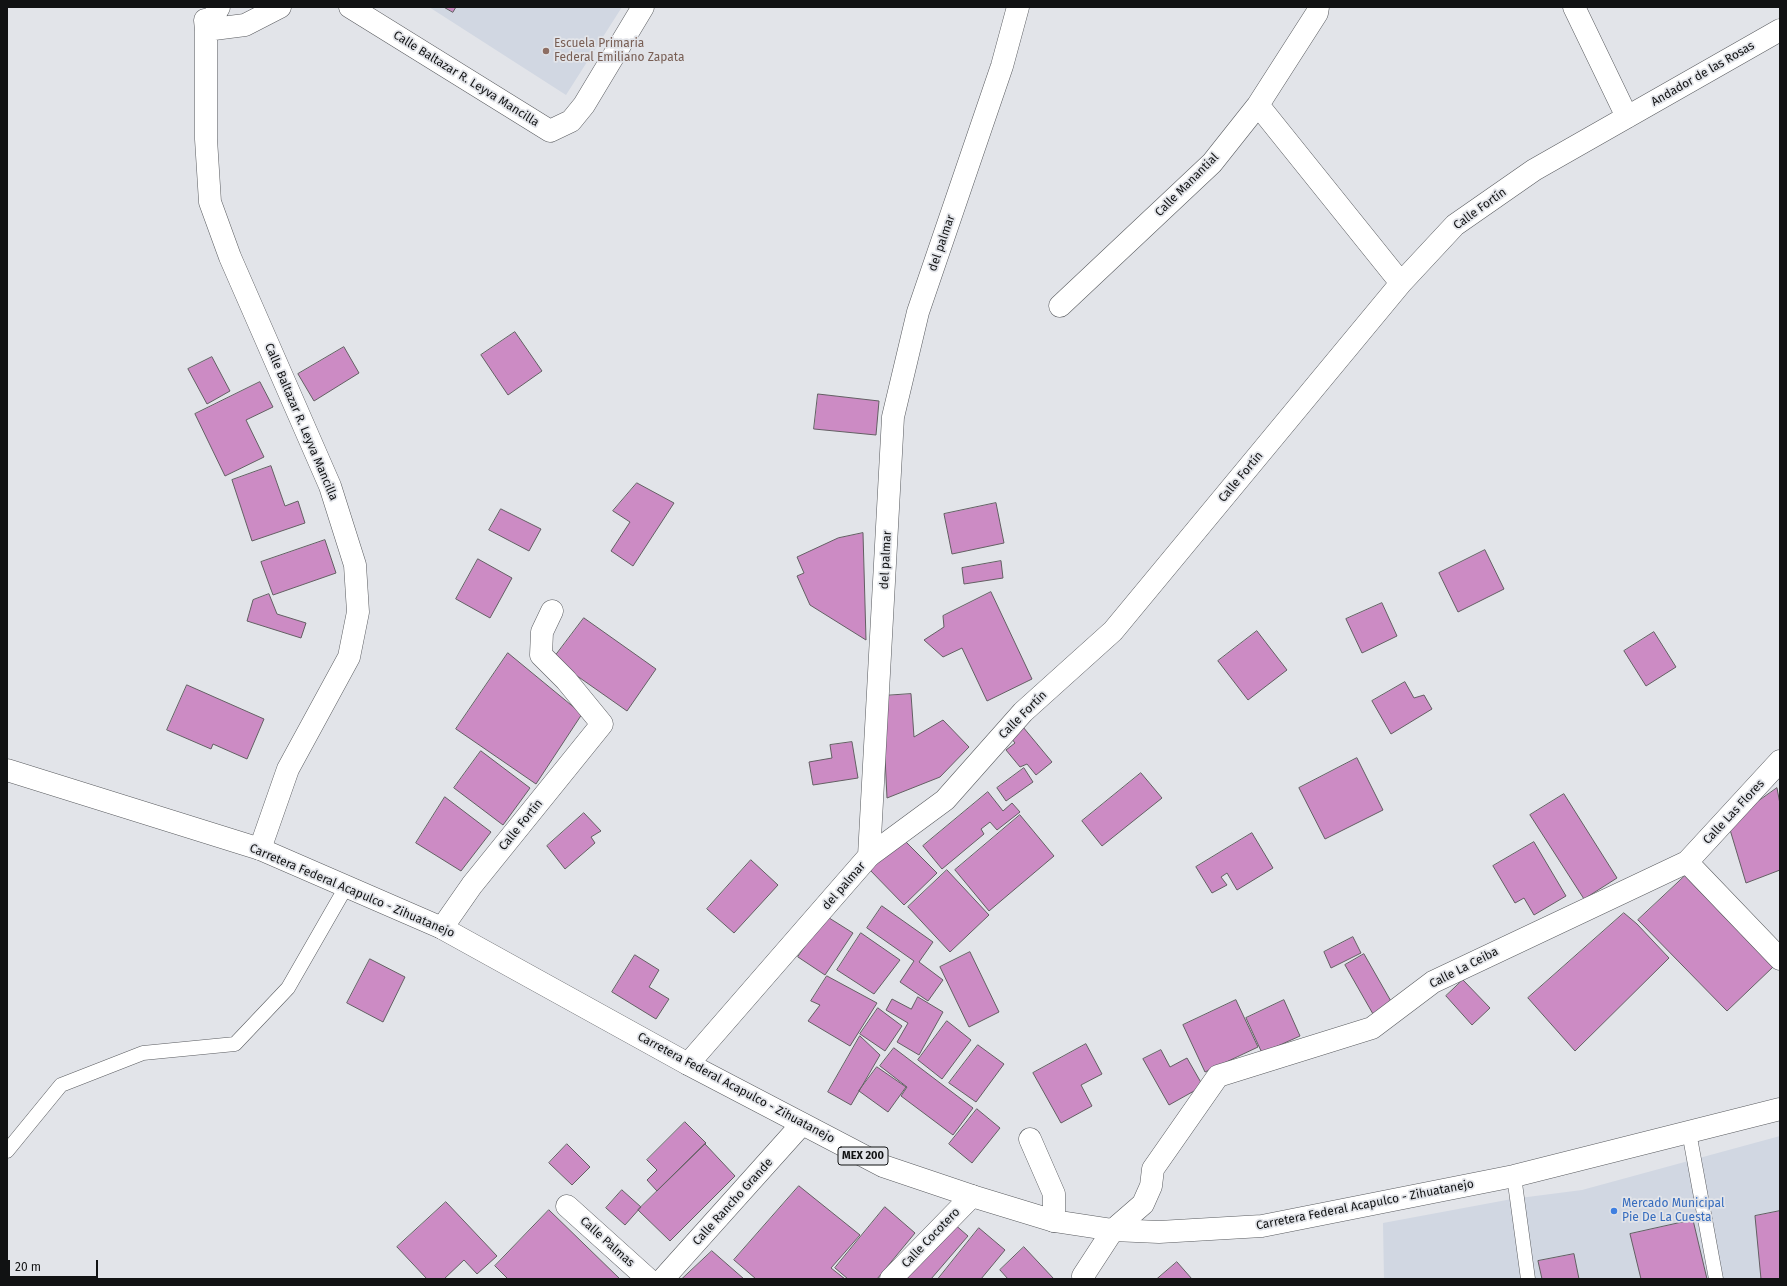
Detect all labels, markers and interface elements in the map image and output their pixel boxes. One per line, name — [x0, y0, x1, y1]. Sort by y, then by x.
street label: Calle Baltazar R. Leyva Mancilla — [390, 28, 542, 130]
place label: Escuela Primaria Federal Emiliano Zapata — [554, 37, 685, 65]
street label: Andador de las Rosas — [1649, 39, 1757, 109]
marker: Escuela Primaria Federal Emiliano Zapata — [541, 46, 551, 56]
street label: Calle Manantial — [1152, 150, 1222, 220]
street label: Calle Fortín — [1451, 185, 1509, 233]
street label: del palmar — [926, 213, 958, 273]
street label: Calle Baltazar R. Leyva Mancilla — [261, 341, 341, 503]
street label: Calle Fortín — [1216, 449, 1266, 505]
street label: del palmar — [877, 530, 895, 590]
street label: Calle Fortín — [996, 688, 1050, 742]
street label: Calle Las Flores — [1700, 777, 1768, 847]
street label: Calle Fortín — [496, 797, 546, 853]
street label: Carretera Federal Acapulco - Zihuatanejo — [247, 841, 457, 941]
street label: del palmar — [819, 859, 869, 913]
street label: Calle La Ceiba — [1427, 945, 1501, 991]
street label: Carretera Federal Acapulco - Zihuatanejo — [635, 1030, 837, 1146]
road number: MEX 200 — [838, 1147, 888, 1165]
street label: Calle Rancho Grande — [690, 1155, 776, 1249]
street label: Carretera Federal Acapulco - Zihuatanejo — [1255, 1177, 1475, 1233]
place label: Mercado Municipal Pie De La Cuesta — [1622, 1197, 1724, 1225]
street label: Calle Cocotero — [899, 1205, 963, 1271]
marker: Mercado Municipal Pie De La Cuesta — [1609, 1206, 1619, 1216]
street label: Calle Palmas — [577, 1214, 637, 1270]
scale bar — [10, 1252, 100, 1278]
text: 20 m — [15, 1260, 41, 1274]

